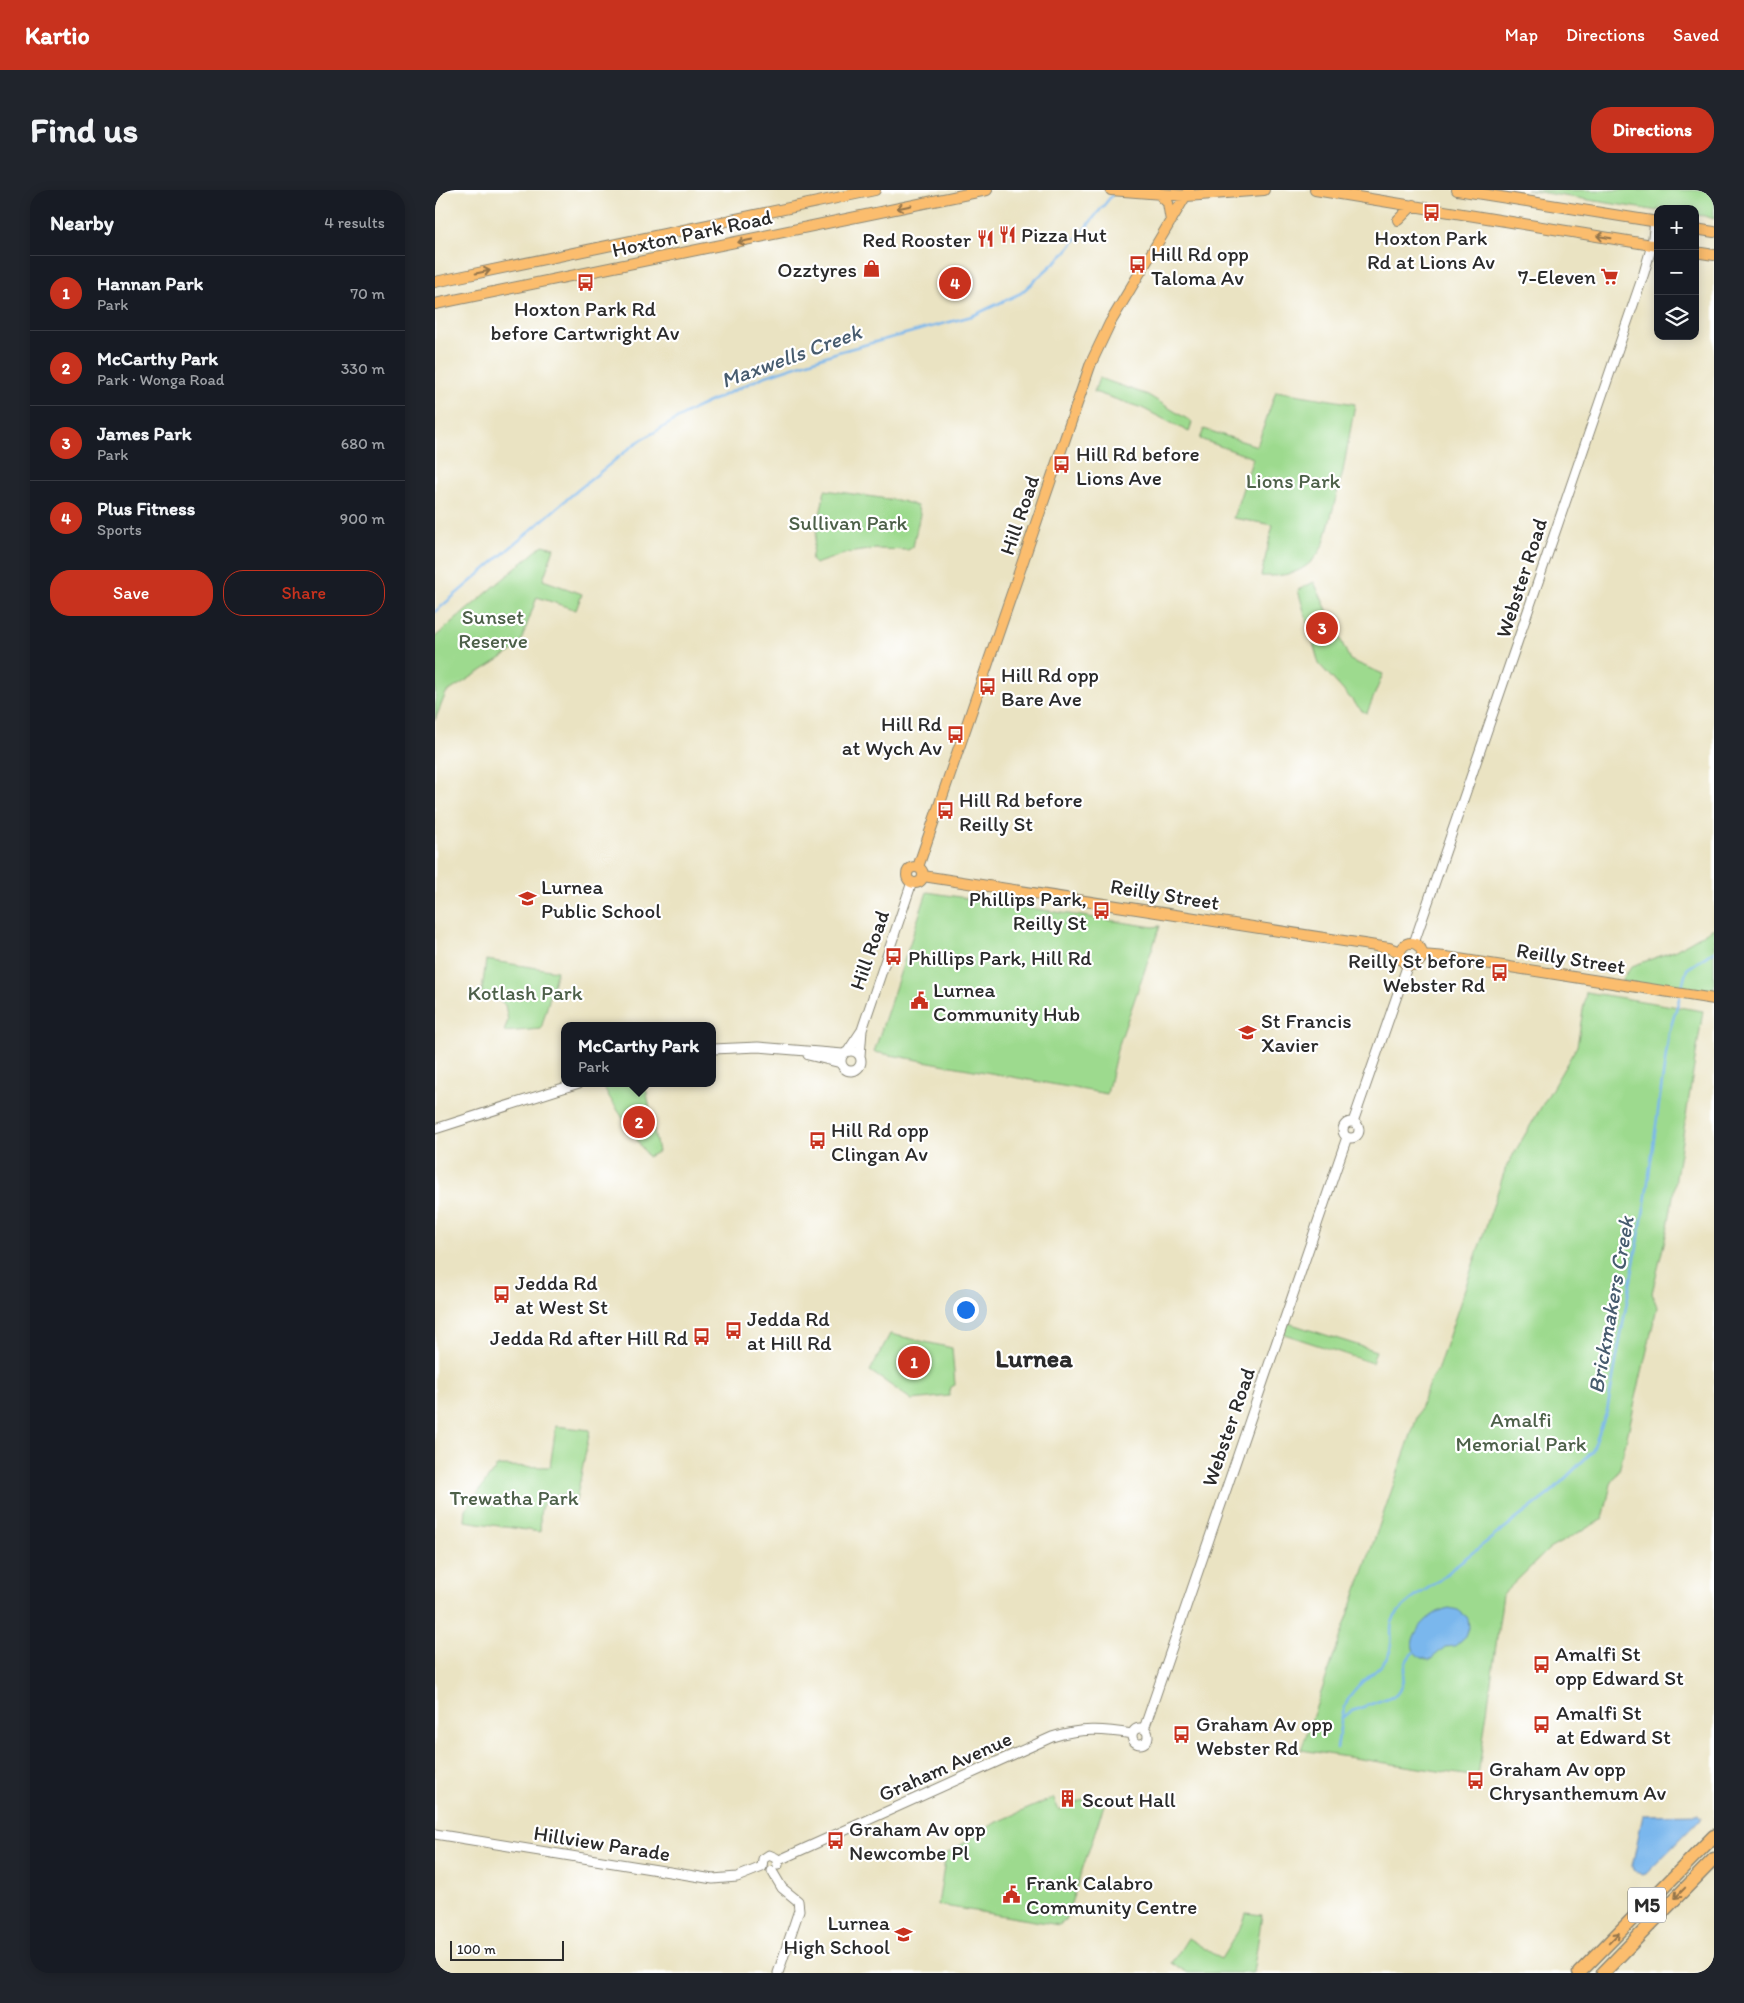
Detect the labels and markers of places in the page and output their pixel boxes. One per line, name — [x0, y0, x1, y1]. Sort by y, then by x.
bus stop icon: Hoxton Park Rd at Lions Av — [1421, 202, 1441, 222]
place label: Pizza Hut — [1021, 222, 1107, 247]
restaurant icon: Pizza Hut — [997, 224, 1017, 244]
place label: Hoxton Park Rd at Lions Av — [1367, 225, 1495, 274]
place label: Red Rooster — [862, 227, 972, 252]
restaurant icon: Red Rooster — [975, 229, 995, 249]
place label: Hill Rd opp Taloma Av — [1151, 241, 1249, 290]
bus stop icon: Hill Rd opp Taloma Av — [1127, 255, 1147, 275]
place label: Ozztyres — [777, 257, 857, 282]
shop icon: Ozztyres — [861, 259, 881, 279]
pin: 4 — [939, 264, 971, 302]
place label: 7-Eleven — [1518, 264, 1596, 289]
supermarket icon: 7-Eleven — [1600, 266, 1620, 286]
bus stop icon: Hoxton Park Rd before Cartwright Av — [575, 273, 595, 293]
place label: Hoxton Park Rd before Cartwright Av — [491, 296, 680, 345]
place label: Hill Rd before Lions Ave — [1076, 441, 1200, 490]
bus stop icon: Hill Rd before Lions Ave — [1052, 455, 1072, 475]
pin: 3 — [1306, 609, 1338, 647]
place label: Hill Rd opp Bare Ave — [1001, 662, 1099, 711]
bus stop icon: Hill Rd opp Bare Ave — [977, 676, 997, 696]
place label: Hill Rd at Wych Av — [842, 711, 943, 760]
bus stop icon: Hill Rd at Wych Av — [946, 725, 966, 745]
place label: Hill Rd before Reilly St — [959, 787, 1083, 836]
bus stop icon: Hill Rd before Reilly St — [935, 801, 955, 821]
place label: Lurnea Public School — [541, 874, 661, 923]
place label: Phillips Park, Reilly St — [969, 886, 1087, 935]
school or university icon: Lurnea Public School — [517, 888, 537, 908]
bus stop icon: Phillips Park, Reilly St — [1091, 900, 1111, 920]
place label: Phillips Park, Hill Rd — [908, 945, 1092, 970]
bus stop icon: Phillips Park, Hill Rd — [884, 947, 904, 967]
place label: Reilly St before Webster Rd — [1348, 948, 1485, 997]
bus stop icon: Reilly St before Webster Rd — [1489, 962, 1509, 982]
place label: Lurnea Community Hub — [933, 977, 1080, 1026]
public building icon: Lurnea Community Hub — [909, 991, 929, 1011]
place label: St Francis Xavier — [1261, 1008, 1352, 1057]
school or university icon: St Francis Xavier — [1237, 1022, 1257, 1042]
pin: 2 — [623, 1103, 655, 1141]
place label: Hill Rd opp Clingan Av — [831, 1117, 929, 1166]
bus stop icon: Hill Rd opp Clingan Av — [807, 1131, 827, 1151]
place label: Jedda Rd at West St — [515, 1270, 608, 1319]
bus stop icon: Jedda Rd at West St — [491, 1284, 511, 1304]
place label: Jedda Rd at Hill Rd — [747, 1306, 832, 1355]
bus stop icon: Jedda Rd at Hill Rd — [723, 1320, 743, 1340]
place label: Jedda Rd after Hill Rd — [490, 1325, 688, 1350]
bus stop icon: Jedda Rd after Hill Rd — [692, 1327, 712, 1347]
pin: 1 — [898, 1343, 930, 1381]
place label: Amalfi St opp Edward St — [1555, 1641, 1684, 1690]
bus stop icon: Amalfi St opp Edward St — [1531, 1655, 1551, 1675]
place label: Amalfi St at Edward St — [1556, 1700, 1671, 1749]
place label: Graham Av opp Webster Rd — [1196, 1711, 1333, 1760]
bus stop icon: Amalfi St at Edward St — [1532, 1714, 1552, 1734]
bus stop icon: Graham Av opp Webster Rd — [1172, 1725, 1192, 1745]
place label: Graham Av opp Chrysanthemum Av — [1489, 1756, 1666, 1805]
bus stop icon: Graham Av opp Chrysanthemum Av — [1465, 1770, 1485, 1790]
place label: Scout Hall — [1082, 1787, 1176, 1812]
building icon: Scout Hall — [1058, 1789, 1078, 1809]
place label: Graham Av opp Newcombe Pl — [849, 1816, 986, 1865]
bus stop icon: Graham Av opp Newcombe Pl — [825, 1830, 845, 1850]
place label: Frank Calabro Community Centre — [1026, 1870, 1197, 1919]
public building icon: Frank Calabro Community Centre — [1002, 1884, 1022, 1904]
place label: Lurnea High School — [784, 1910, 890, 1959]
school or university icon: Lurnea High School — [894, 1924, 914, 1944]

